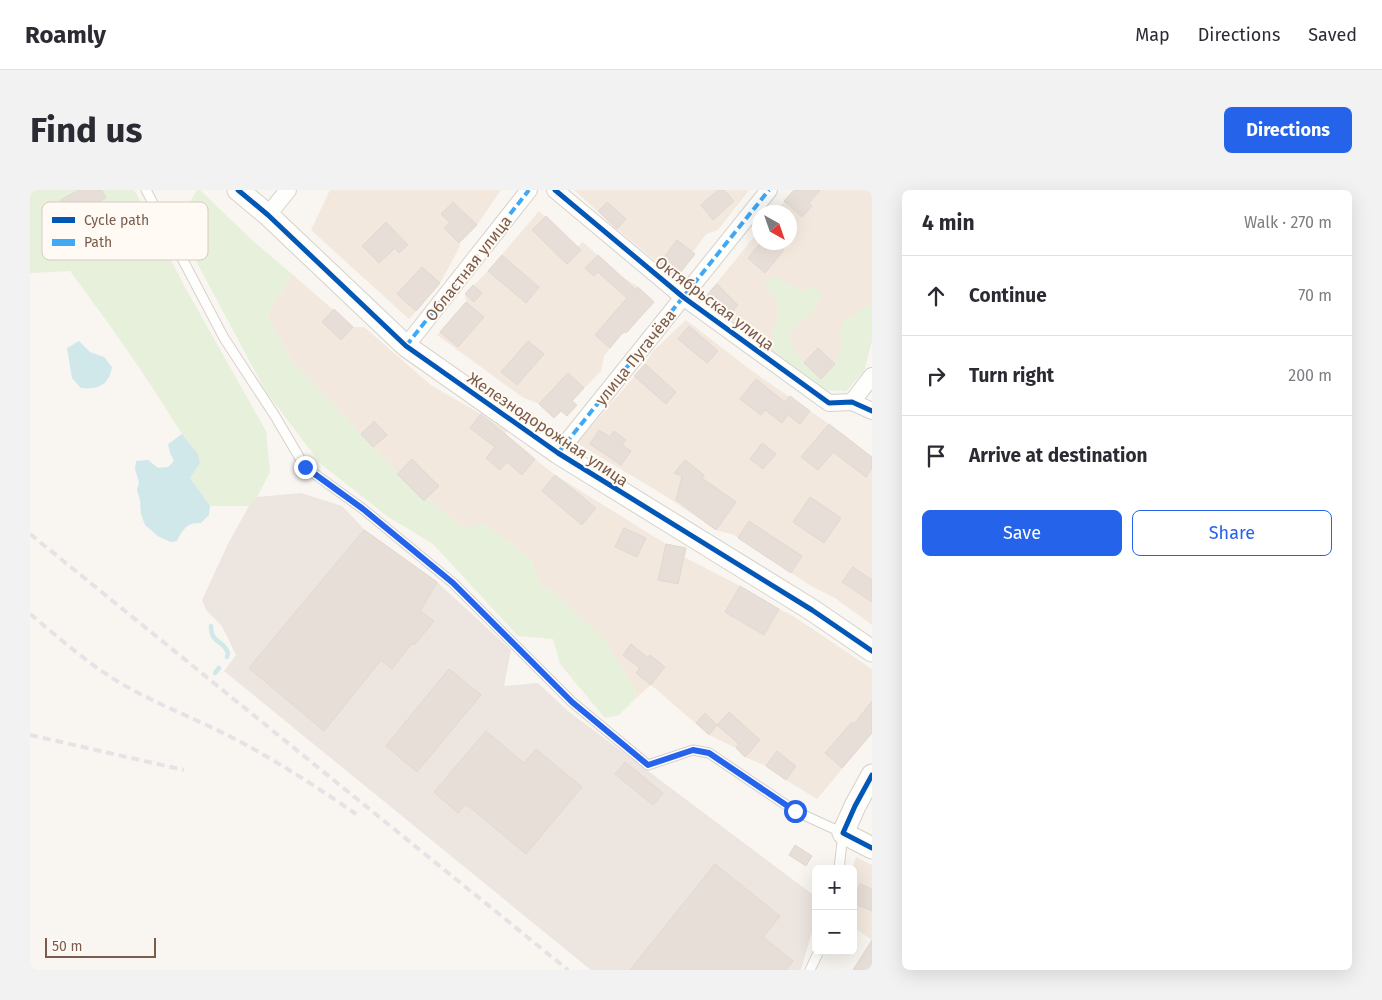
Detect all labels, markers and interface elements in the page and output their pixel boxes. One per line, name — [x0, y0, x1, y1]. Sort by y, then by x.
text: Roamly — [25, 21, 106, 49]
text: Map — [1135, 24, 1170, 46]
text: Directions — [1198, 24, 1280, 46]
text: Saved — [1308, 24, 1357, 46]
button: Directions — [1224, 107, 1352, 153]
text: Find us — [30, 109, 142, 151]
legend — [42, 202, 208, 260]
north arrow — [752, 205, 797, 250]
text: 4 min — [922, 210, 975, 236]
text: Cycle path — [84, 212, 149, 229]
street label: Областная улица — [421, 212, 516, 325]
text: Walk · 270 m — [1244, 213, 1332, 232]
text: Path — [84, 234, 112, 251]
street label: Октябрьская улица — [651, 252, 778, 354]
icon: ahead — [922, 282, 950, 310]
text: Continue — [969, 284, 1047, 307]
text: 70 m — [1298, 286, 1332, 305]
street label: улица Пугачёва — [591, 306, 680, 409]
icon: right — [922, 362, 950, 390]
text: Turn right — [969, 364, 1054, 387]
text: 200 m — [1288, 366, 1332, 385]
street label: Железнодорожная улица — [464, 368, 632, 490]
icon: arrive — [922, 442, 950, 470]
text: Arrive at destination — [969, 444, 1148, 467]
route end — [294, 456, 317, 479]
button: Save — [922, 510, 1122, 556]
button: Share — [1132, 510, 1332, 556]
route start — [784, 800, 807, 823]
map controls — [812, 865, 857, 955]
button: + — [812, 865, 857, 910]
button: − — [812, 910, 857, 955]
scale bar — [45, 935, 156, 958]
text: 50 m — [52, 938, 83, 955]

